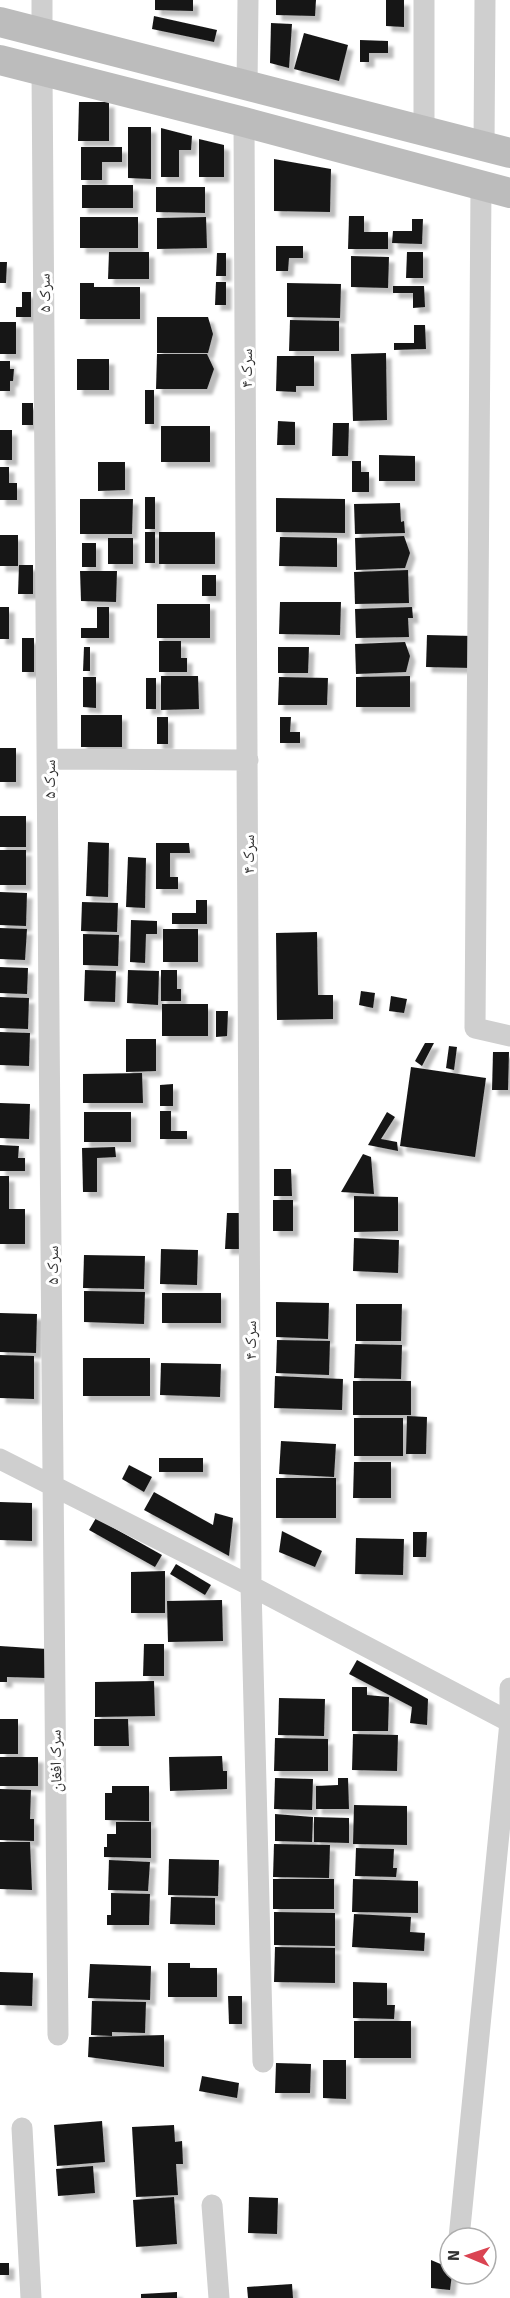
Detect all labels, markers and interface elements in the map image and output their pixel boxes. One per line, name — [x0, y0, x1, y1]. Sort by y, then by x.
street label: سرک ۵ — [35, 273, 55, 313]
street label: سرک ۴ — [237, 348, 257, 388]
street label: سرک ۵ — [40, 759, 60, 799]
street label: سرک ۴ — [239, 834, 259, 874]
street label: سرک ۵ — [43, 1245, 63, 1285]
street label: سرک ۴ — [241, 1320, 261, 1360]
street label: سرک افغان — [45, 1729, 67, 1792]
north arrow — [438, 2226, 498, 2286]
text: N — [444, 2250, 464, 2261]

